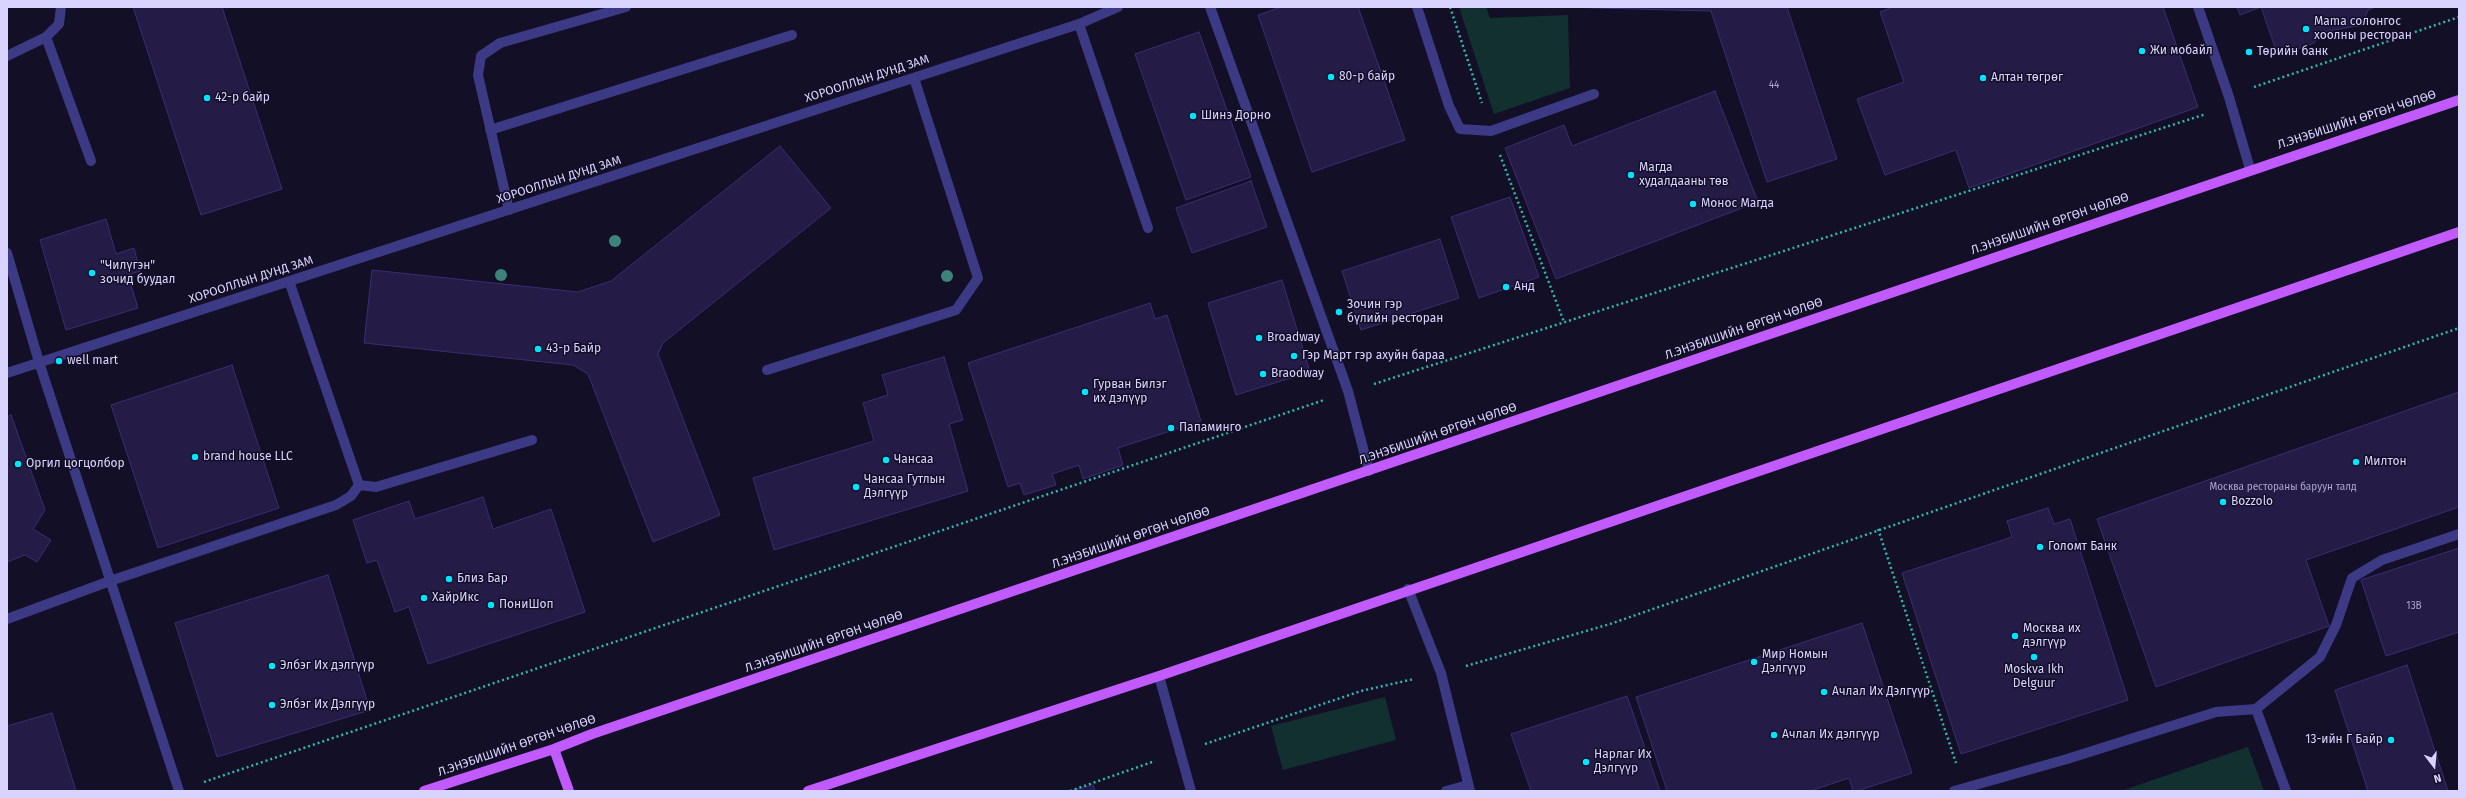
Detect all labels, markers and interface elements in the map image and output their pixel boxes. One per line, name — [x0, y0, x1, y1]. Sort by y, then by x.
place label: Mama солонгос хоолны ресторан — [2314, 15, 2412, 43]
marker: Mama солонгос хоолны ресторан — [2301, 24, 2311, 34]
place label: Жи мобайл — [2150, 44, 2213, 58]
place label: Төрийн банк — [2257, 45, 2328, 59]
marker: Жи мобайл — [2137, 46, 2147, 56]
marker: Төрийн банк — [2244, 47, 2254, 57]
street label: ХОРООЛЛЫН ДУНД ЗАМ — [803, 52, 931, 106]
place label: 80-р байр — [1339, 70, 1395, 84]
place label: Алтан төгрөг — [1991, 71, 2063, 85]
marker: 80-р байр — [1326, 72, 1336, 82]
marker: Алтан төгрөг — [1978, 73, 1988, 83]
house number: 44 — [1769, 79, 1779, 91]
street label: Л.ЭНЭБИШИЙН ӨРГӨН ЧӨЛӨӨ — [2276, 87, 2438, 153]
place label: 42-p байр — [215, 91, 270, 105]
marker: 42-p байр — [202, 93, 212, 103]
place label: Шинэ Дорно — [1201, 109, 1271, 123]
marker: Шинэ Дорно — [1188, 111, 1198, 121]
street label: ХОРООЛЛЫН ДУНД ЗАМ — [495, 153, 623, 207]
place label: Магда худалдааны төв — [1639, 161, 1728, 189]
marker: Магда худалдааны төв — [1626, 170, 1636, 180]
street label: Л.ЭНЭБИШИЙН ӨРГӨН ЧӨЛӨӨ — [1969, 190, 2131, 258]
place label: Монос Магда — [1701, 197, 1774, 211]
marker: Монос Магда — [1688, 199, 1698, 209]
street label: ХОРООЛЛЫН ДУНД ЗАМ — [187, 253, 315, 307]
place label: "Чилүгэн" зочид буудал — [100, 259, 175, 287]
marker: "Чилүгэн" зочид буудал — [87, 268, 97, 278]
place label: Анд — [1514, 280, 1535, 294]
marker: Анд — [1501, 282, 1511, 292]
street label: Л.ЭНЭБИШИЙН ӨРГӨН ЧӨЛӨӨ — [1663, 295, 1825, 363]
place label: Зочин гэр бүлийн ресторан — [1347, 298, 1443, 326]
marker: Зочин гэр бүлийн ресторан — [1334, 307, 1344, 317]
place label: Broadway — [1267, 331, 1320, 345]
marker: Broadway — [1254, 333, 1264, 343]
place label: 43-р Байр — [546, 342, 601, 356]
marker: 43-р Байр — [533, 344, 543, 354]
place label: Гэр Март гэр ахуйн бараа — [1302, 349, 1445, 363]
marker: Гэр Март гэр ахуйн бараа — [1289, 351, 1299, 361]
place label: well mart — [67, 354, 118, 368]
marker: well mart — [54, 356, 64, 366]
place label: Braodway — [1271, 367, 1324, 381]
marker: Braodway — [1258, 369, 1268, 379]
place label: Гурван Билэг их дэлүүр — [1093, 378, 1167, 406]
marker: Гурван Билэг их дэлүүр — [1080, 387, 1090, 397]
street label: Л.ЭНЭБИШИЙН ӨРГӨН ЧӨЛӨӨ — [1357, 400, 1519, 468]
place label: Папаминго — [1179, 421, 1241, 435]
marker: Папаминго — [1166, 423, 1176, 433]
place label: brand house LLC — [203, 450, 293, 464]
marker: brand house LLC — [190, 452, 200, 462]
place label: Чансаа — [894, 453, 934, 467]
marker: Чансаа — [881, 455, 891, 465]
place label: Милтон — [2364, 455, 2407, 469]
place label: Oргил цогцолбор — [26, 457, 125, 471]
marker: Милтон — [2351, 457, 2361, 467]
marker: Oргил цогцолбор — [13, 459, 23, 469]
place label: Чансаа Гутлын Дэлгүүр — [864, 473, 945, 501]
house number: Москва рестораны баруун талд — [2209, 481, 2357, 493]
marker: Чансаа Гутлын Дэлгүүр — [851, 482, 861, 492]
place label: Bozzolo — [2231, 495, 2273, 509]
marker: Bozzolo — [2218, 497, 2228, 507]
street label: Л.ЭНЭБИШИЙН ӨРГӨН ЧӨЛӨӨ — [1050, 504, 1212, 572]
place label: Голомт Банк — [2048, 540, 2117, 554]
marker: Голомт Банк — [2035, 542, 2045, 552]
place label: Близ Бар — [457, 572, 508, 586]
marker: Близ Бар — [444, 574, 454, 584]
place label: ХайрИкс — [432, 591, 479, 605]
marker: ХайрИкс — [419, 593, 429, 603]
place label: ПониШоп — [499, 598, 554, 612]
marker: ПониШоп — [486, 600, 496, 610]
house number: 13В — [2406, 600, 2422, 612]
street label: Л.ЭНЭБИШИЙН ӨРГӨН ЧӨЛӨӨ — [743, 608, 905, 676]
place label: Москва их дэлгүүр — [2023, 622, 2081, 650]
marker: Москва их дэлгүүр — [2010, 631, 2020, 641]
place label: Мир Номын Дэлгүүр — [1762, 648, 1828, 676]
marker: Moskva Ikh Delguur — [2029, 652, 2039, 662]
marker: Мир Номын Дэлгүүр — [1749, 657, 1759, 667]
place label: Элбэг Их дэлгүүр — [280, 659, 375, 673]
marker: Элбэг Их дэлгүүр — [267, 661, 277, 671]
place label: Moskva Ikh Delguur — [2004, 663, 2064, 691]
place label: Ачлал Их Дэлгүүр — [1832, 685, 1930, 699]
marker: Ачлал Их Дэлгүүр — [1819, 687, 1829, 697]
place label: Элбэг Их Дэлгүүр — [280, 698, 375, 712]
marker: Элбэг Их Дэлгүүр — [267, 700, 277, 710]
street label: Л.ЭНЭБИШИЙН ӨРГӨН ЧӨЛӨӨ — [436, 712, 598, 780]
place label: Ачлал Их дэлгүүр — [1782, 728, 1880, 742]
marker: Ачлал Их дэлгүүр — [1769, 730, 1779, 740]
place label: 13-ийн Г Байр — [2305, 733, 2383, 747]
marker: 13-ийн Г Байр — [2386, 735, 2396, 745]
north arrow — [2414, 746, 2454, 786]
place label: Нарлаг Их Дэлгүүр — [1594, 748, 1651, 776]
marker: Нарлаг Их Дэлгүүр — [1581, 757, 1591, 767]
text: N — [2432, 771, 2443, 785]

